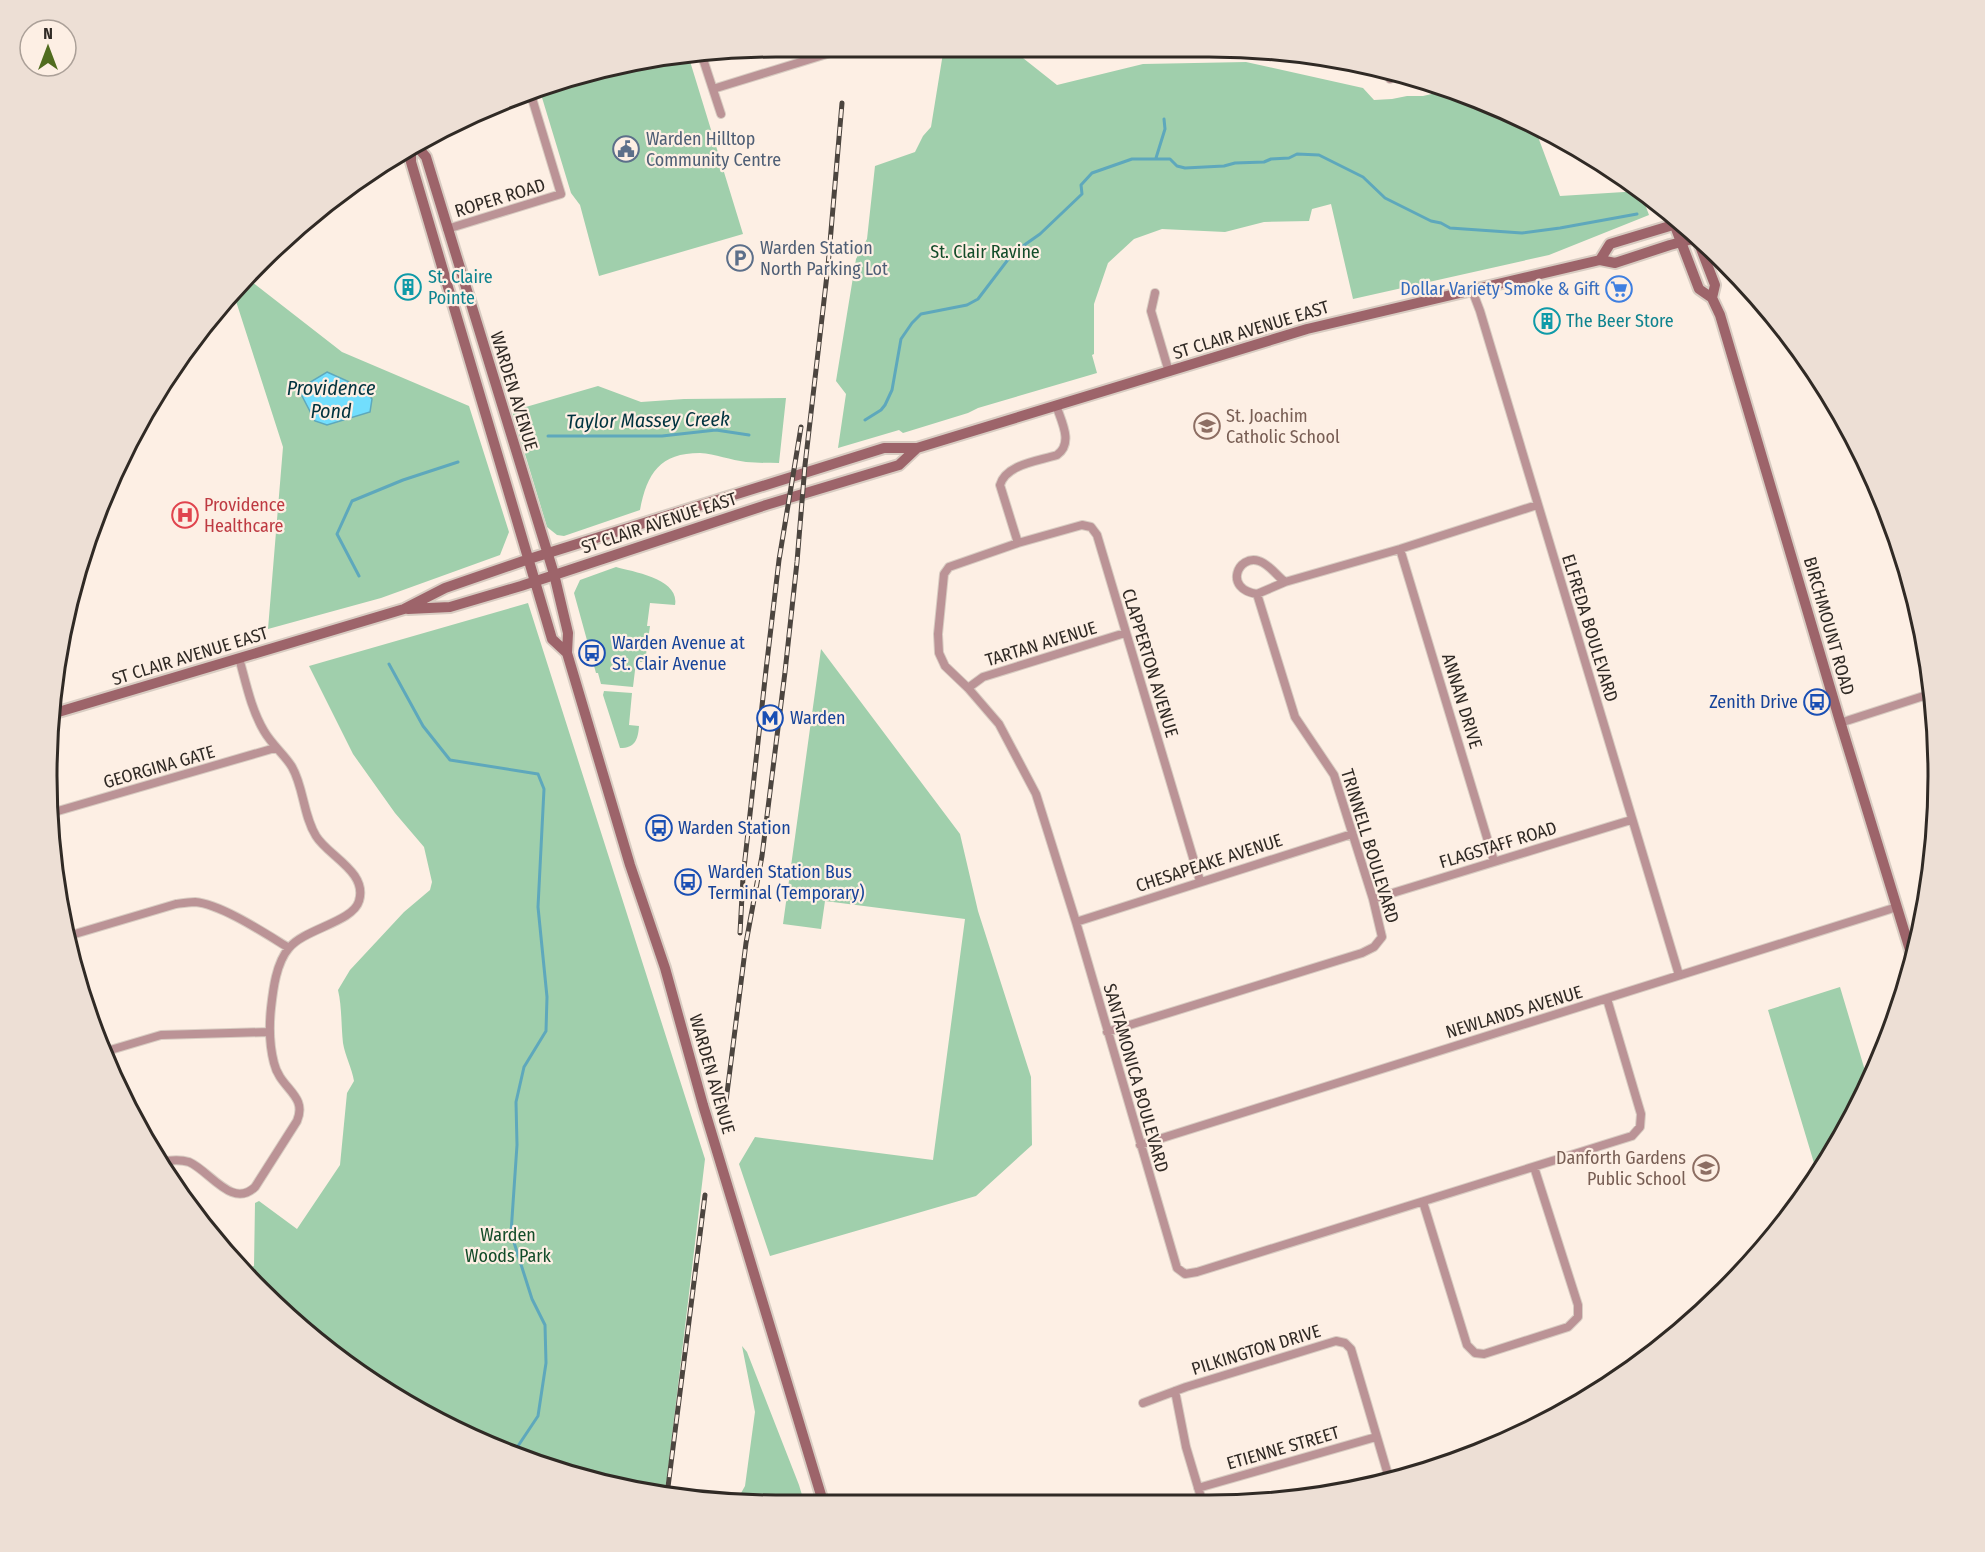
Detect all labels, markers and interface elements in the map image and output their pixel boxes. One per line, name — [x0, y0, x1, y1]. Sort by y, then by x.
north arrow — [18, 18, 78, 78]
text: N — [43, 24, 53, 43]
place label: Warden Hilltop Community Centre — [646, 128, 781, 171]
public building icon: Warden Hilltop Community Centre — [611, 134, 641, 164]
street label: ROPER ROAD — [452, 174, 548, 222]
place label: Warden Station North Parking Lot — [760, 237, 888, 280]
park label: St. Clair Ravine — [930, 241, 1040, 263]
parking icon: Warden Station North Parking Lot — [725, 243, 755, 273]
place label: St. Claire Pointe — [428, 266, 493, 309]
building icon: St. Claire Pointe — [393, 272, 423, 302]
supermarket icon: Dollar Variety Smoke & Gift — [1604, 274, 1634, 304]
place label: Dollar Variety Smoke & Gift — [1400, 278, 1600, 300]
street label: ST CLAIR AVENUE EAST — [1170, 296, 1332, 364]
building icon: The Beer Store — [1532, 306, 1562, 336]
place label: The Beer Store — [1566, 310, 1674, 332]
street label: WARDEN AVENUE — [485, 329, 543, 453]
water label: Providence Pond — [287, 376, 376, 423]
place label: St. Joachim Catholic School — [1226, 405, 1340, 448]
water label: Taylor Massey Creek — [566, 407, 730, 433]
school or university icon: St. Joachim Catholic School — [1192, 411, 1222, 441]
street label: ST CLAIR AVENUE EAST — [578, 487, 740, 559]
place label: Providence Healthcare — [204, 494, 285, 537]
hospital icon: Providence Healthcare — [170, 500, 200, 530]
street label: ELFREDA BOULEVARD — [1557, 551, 1623, 705]
street label: BIRCHMOUNT ROAD — [1799, 554, 1859, 698]
street label: CLAPPERTON AVENUE — [1117, 586, 1183, 740]
street label: TARTAN AVENUE — [983, 617, 1099, 671]
street label: ST CLAIR AVENUE EAST — [109, 622, 271, 690]
place label: Warden Avenue at St. Clair Avenue — [612, 632, 745, 675]
bus stop icon: Warden Avenue at St. Clair Avenue — [577, 638, 607, 668]
street label: ANNAN DRIVE — [1437, 651, 1487, 751]
bus stop icon: Zenith Drive — [1802, 687, 1832, 717]
place label: Zenith Drive — [1709, 691, 1798, 713]
metro station icon: Warden — [755, 703, 785, 733]
place label: Warden — [790, 707, 846, 729]
street label: GEORGINA GATE — [101, 741, 217, 793]
street label: TRINNELL BOULEVARD — [1336, 766, 1404, 926]
bus stop icon: Warden Station — [644, 813, 674, 843]
place label: Warden Station — [678, 817, 791, 839]
street label: FLAGSTAFF ROAD — [1437, 817, 1559, 873]
street label: CHESAPEAKE AVENUE — [1133, 829, 1285, 897]
place label: Warden Station Bus Terminal (Temporary) — [708, 861, 865, 904]
bus stop icon: Warden Station Bus Terminal (Temporary) — [673, 867, 703, 897]
street label: SANTAMONICA BOULEVARD — [1099, 981, 1173, 1175]
street label: NEWLANDS AVENUE — [1443, 981, 1585, 1043]
street label: WARDEN AVENUE — [684, 1012, 740, 1136]
place label: Danforth Gardens Public School — [1556, 1147, 1686, 1190]
school or university icon: Danforth Gardens Public School — [1691, 1153, 1721, 1183]
park label: Warden Woods Park — [465, 1224, 551, 1267]
street label: PILKINGTON DRIVE — [1189, 1320, 1323, 1380]
street label: ETIENNE STREET — [1224, 1421, 1343, 1475]

